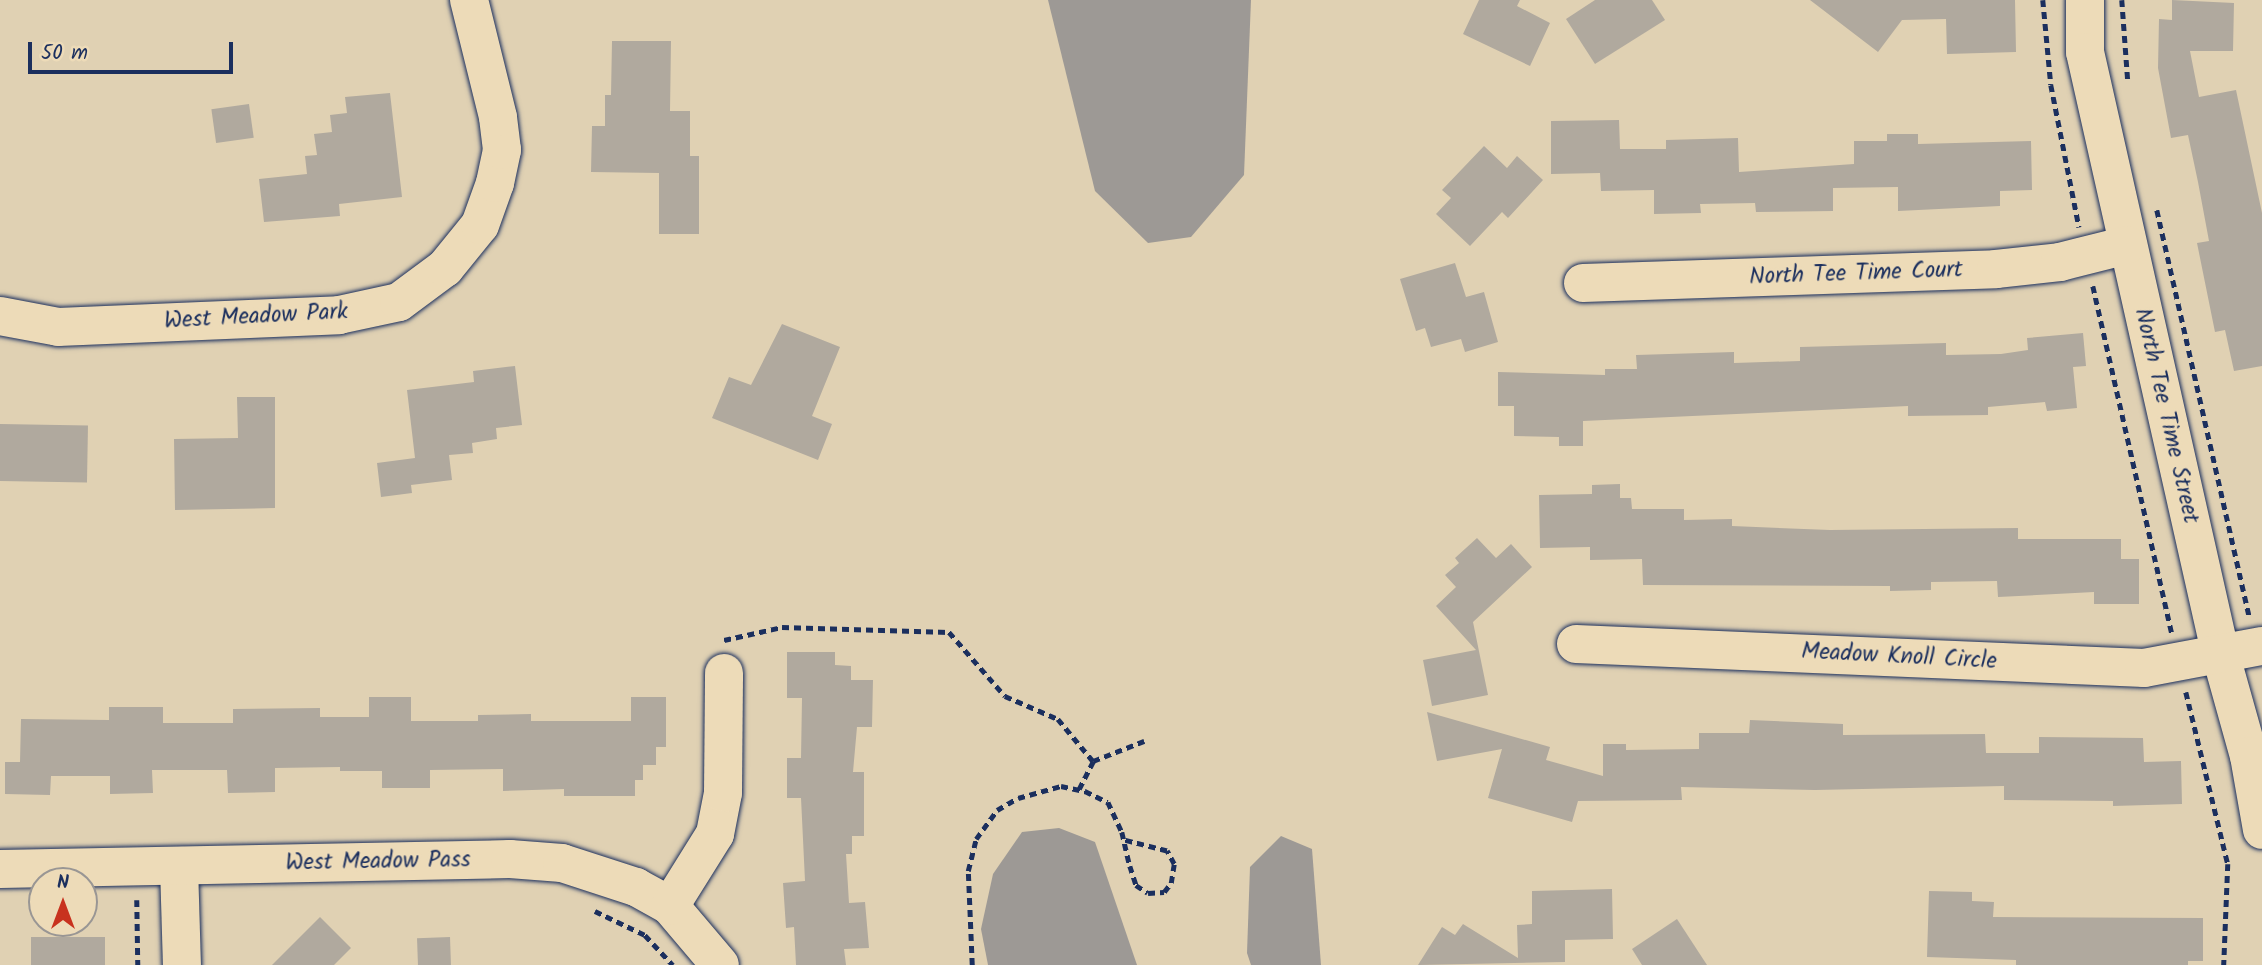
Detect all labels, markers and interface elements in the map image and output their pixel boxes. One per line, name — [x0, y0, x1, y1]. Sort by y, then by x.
scale bar — [32, 28, 236, 72]
text: 50 m — [41, 37, 88, 70]
street label: North Tee Time Court — [1749, 256, 1963, 292]
street label: West Meadow Park — [163, 298, 349, 336]
street label: North Tee Time Street — [2128, 306, 2204, 526]
street label: Meadow Knoll Circle — [1801, 638, 1997, 676]
street label: West Meadow Pass — [285, 847, 471, 877]
north arrow — [28, 867, 98, 937]
text: N — [57, 868, 69, 898]

